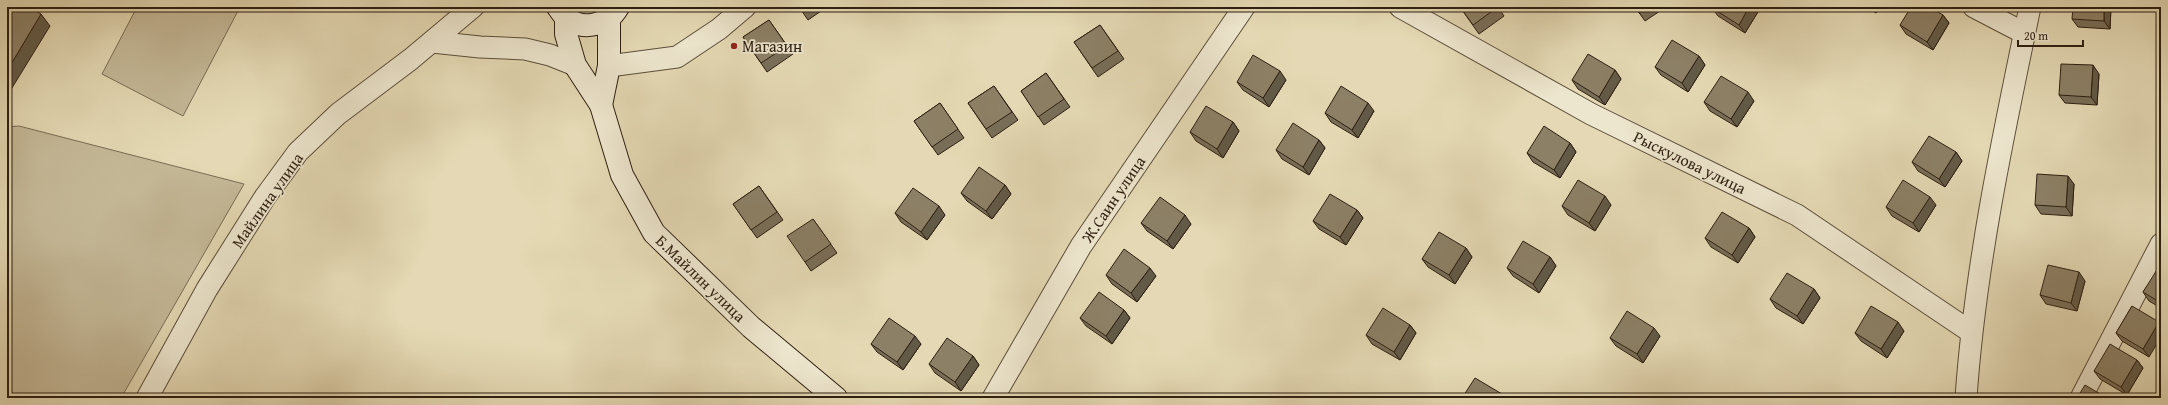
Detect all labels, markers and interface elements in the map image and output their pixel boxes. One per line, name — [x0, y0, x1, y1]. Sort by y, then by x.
scale bar — [2018, 22, 2083, 48]
text: 20 m — [2024, 27, 2048, 44]
place label: Магазин — [742, 34, 802, 58]
marker: Магазин — [729, 41, 739, 51]
street label: Рыскулова улица — [1630, 124, 1751, 200]
street label: Майлина улица — [225, 147, 309, 253]
street label: Ж.Саин улица — [1075, 151, 1151, 248]
street label: Б.Майлин улица — [651, 229, 752, 328]

